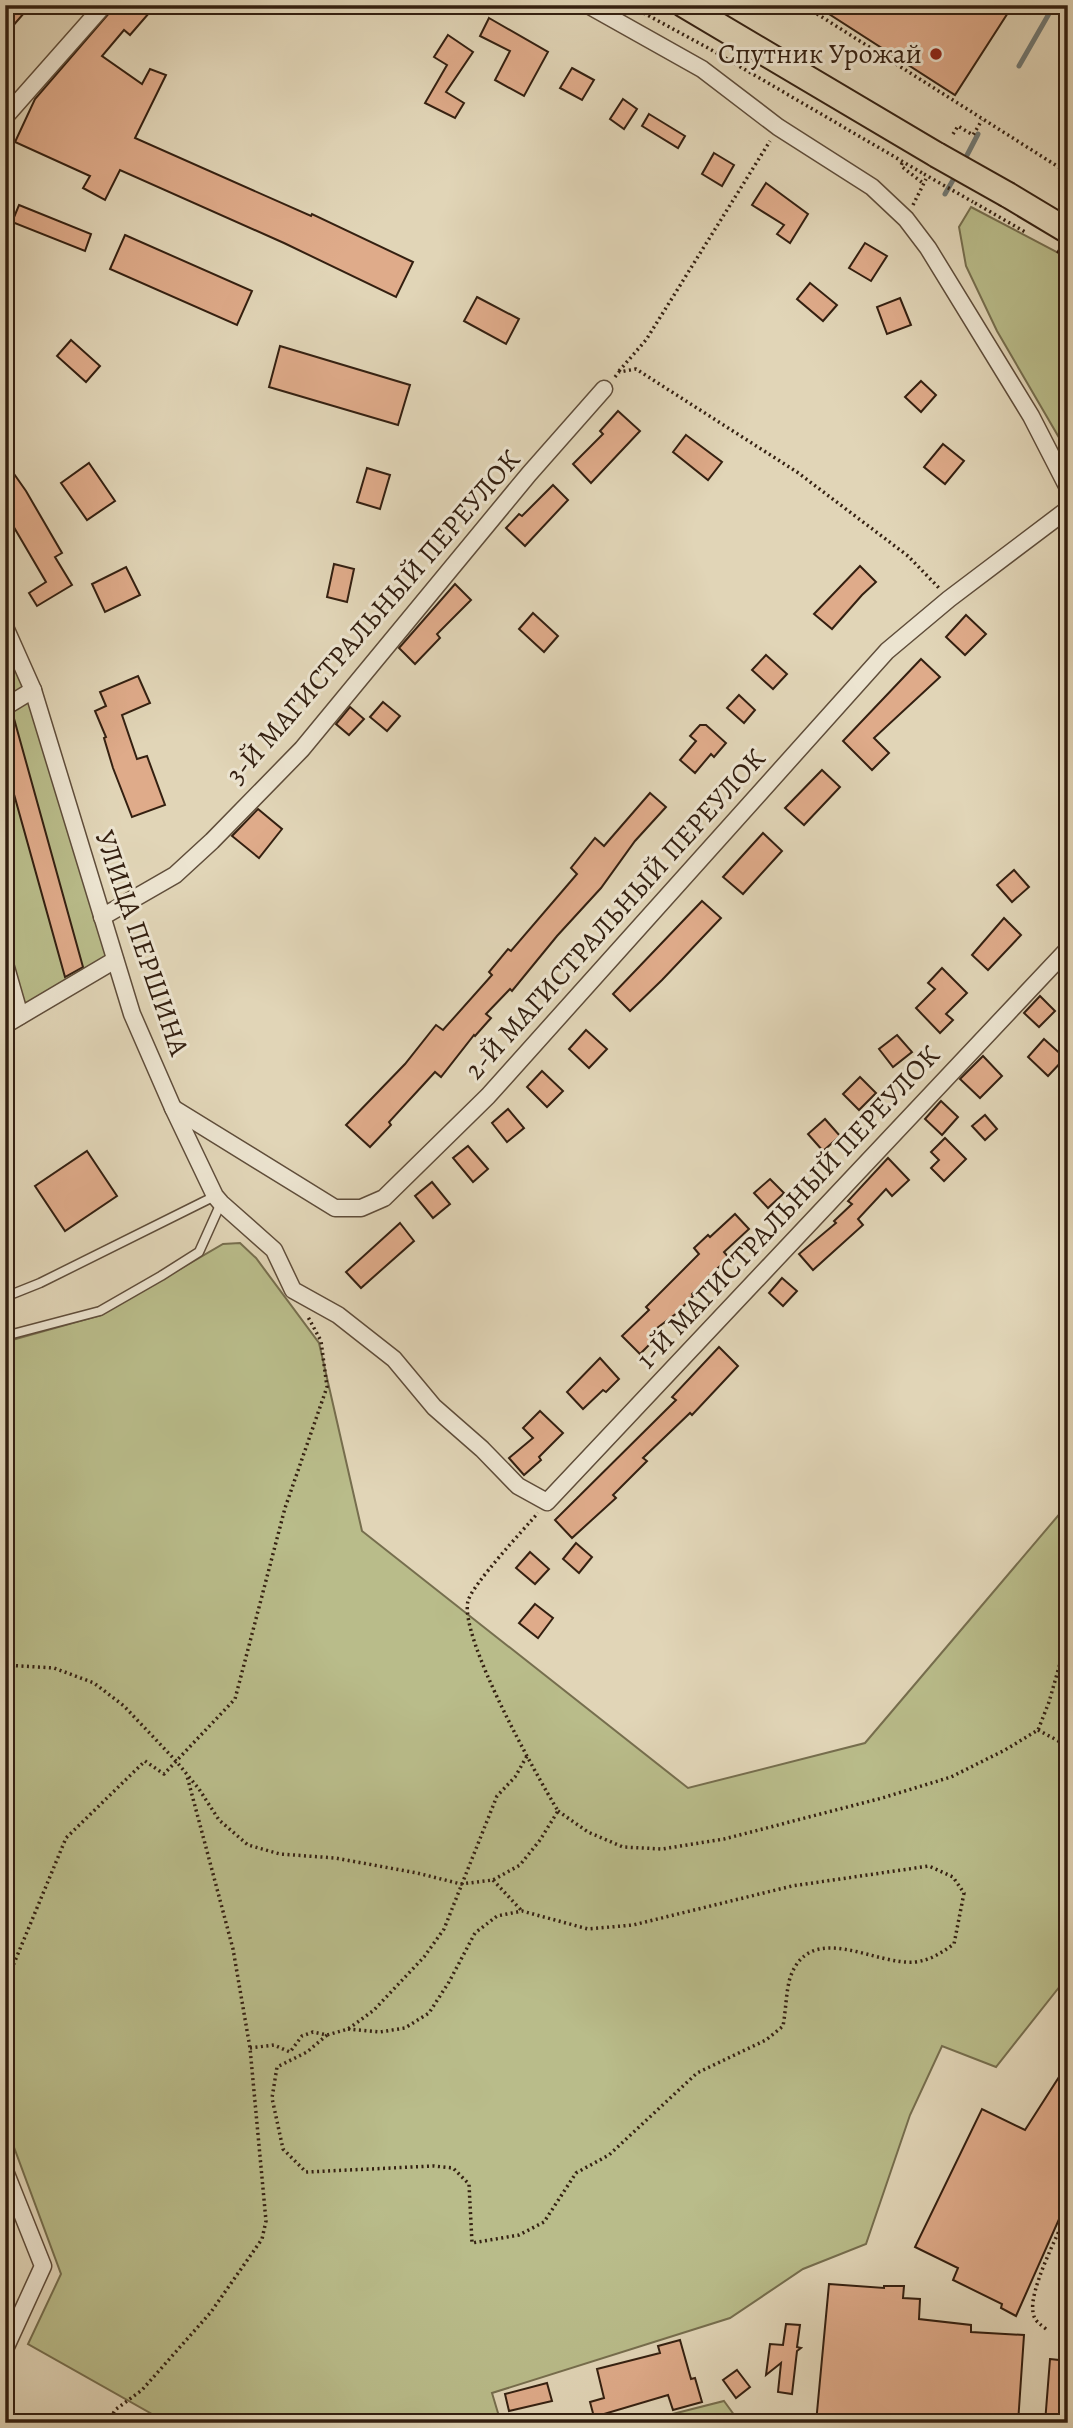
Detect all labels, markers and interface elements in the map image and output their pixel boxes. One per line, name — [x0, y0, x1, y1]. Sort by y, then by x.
place label: Спутник Урожай — [718, 35, 922, 73]
marker: Спутник Урожай — [928, 46, 944, 62]
street label: 3-Й МАГИСТРАЛЬНЫЙ ПЕРЕУЛОК — [217, 442, 529, 792]
street label: 2-Й МАГИСТРАЛЬНЫЙ ПЕРЕУЛОК — [456, 740, 774, 1088]
street label: УЛИЦА ПЕРШИНА — [86, 825, 199, 1061]
street label: 1-Й МАГИСТРАЛЬНЫЙ ПЕРЕУЛОК — [628, 1037, 948, 1377]

